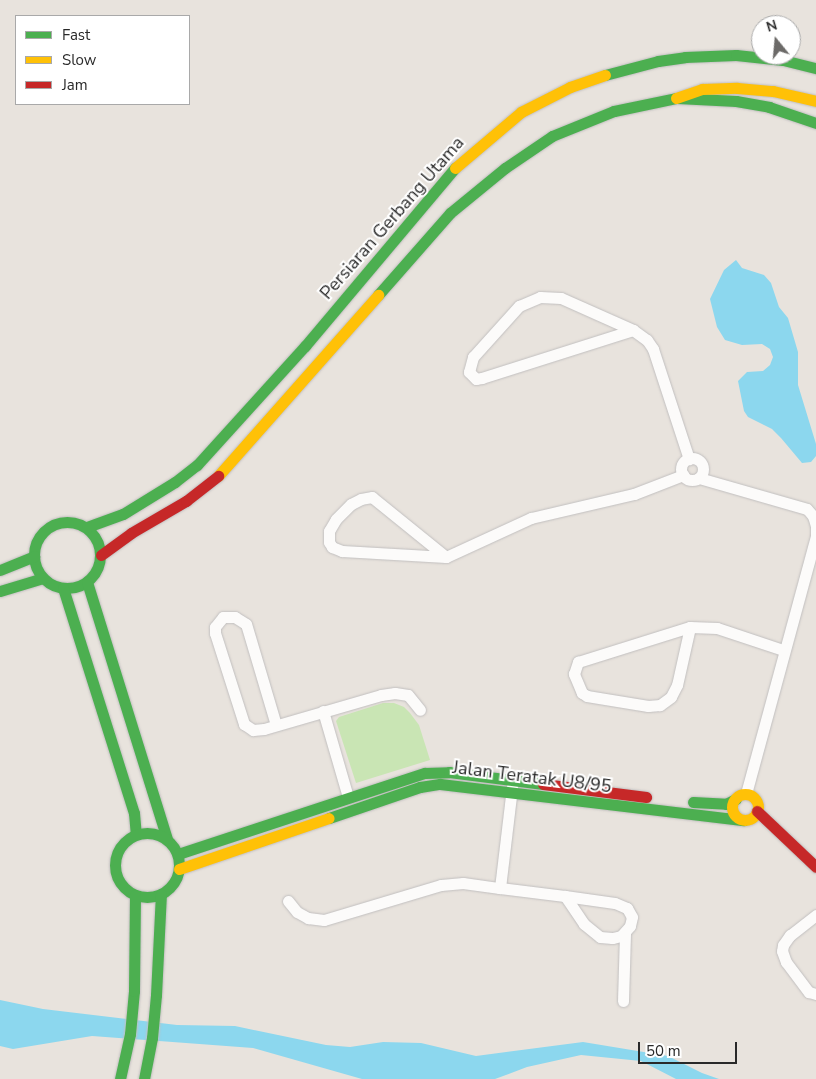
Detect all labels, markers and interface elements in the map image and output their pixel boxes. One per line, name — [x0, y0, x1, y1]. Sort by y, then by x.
legend — [15, 15, 190, 105]
north arrow — [751, 15, 801, 65]
text: N — [764, 16, 780, 37]
text: Fast — [62, 25, 90, 45]
text: Slow — [62, 50, 96, 70]
text: Jam — [62, 75, 88, 95]
street label: Persiaran Gerbang Utama — [315, 132, 469, 304]
street label: Jalan Teratak U8/95 — [451, 757, 613, 797]
scale bar — [641, 1032, 740, 1064]
text: 50 m — [646, 1041, 681, 1061]

